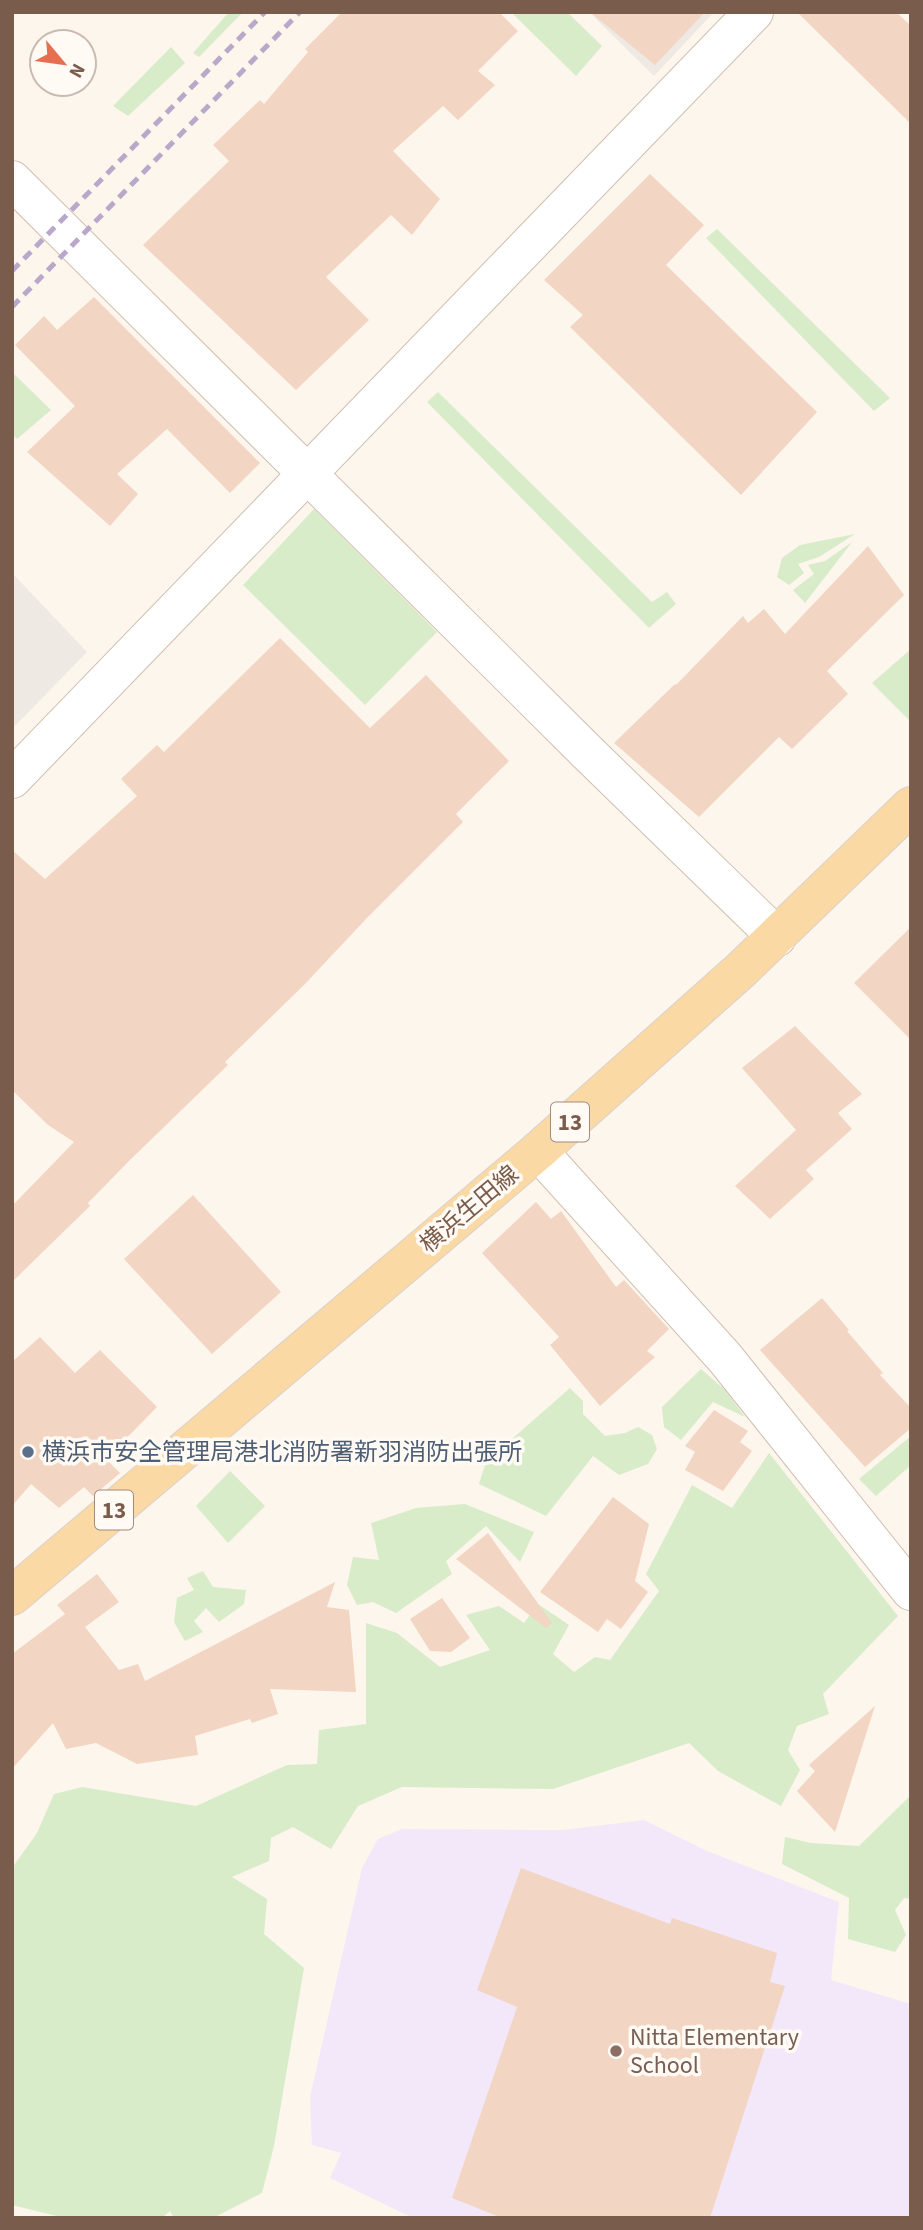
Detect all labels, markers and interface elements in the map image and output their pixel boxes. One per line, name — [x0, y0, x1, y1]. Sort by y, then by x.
north arrow — [28, 28, 98, 98]
text: N — [62, 58, 91, 83]
road number: 13 — [551, 1102, 589, 1142]
street label: 横浜生田線 — [412, 1157, 527, 1261]
place label: 横浜市安全管理局港北消防署新羽消防出張所 — [42, 1435, 522, 1470]
marker: 横浜市安全管理局港北消防署新羽消防出張所 — [20, 1444, 36, 1460]
road number: 13 — [95, 1490, 133, 1530]
place label: Nitta Elementary School — [630, 2020, 799, 2083]
marker: Nitta Elementary School — [608, 2043, 624, 2059]

